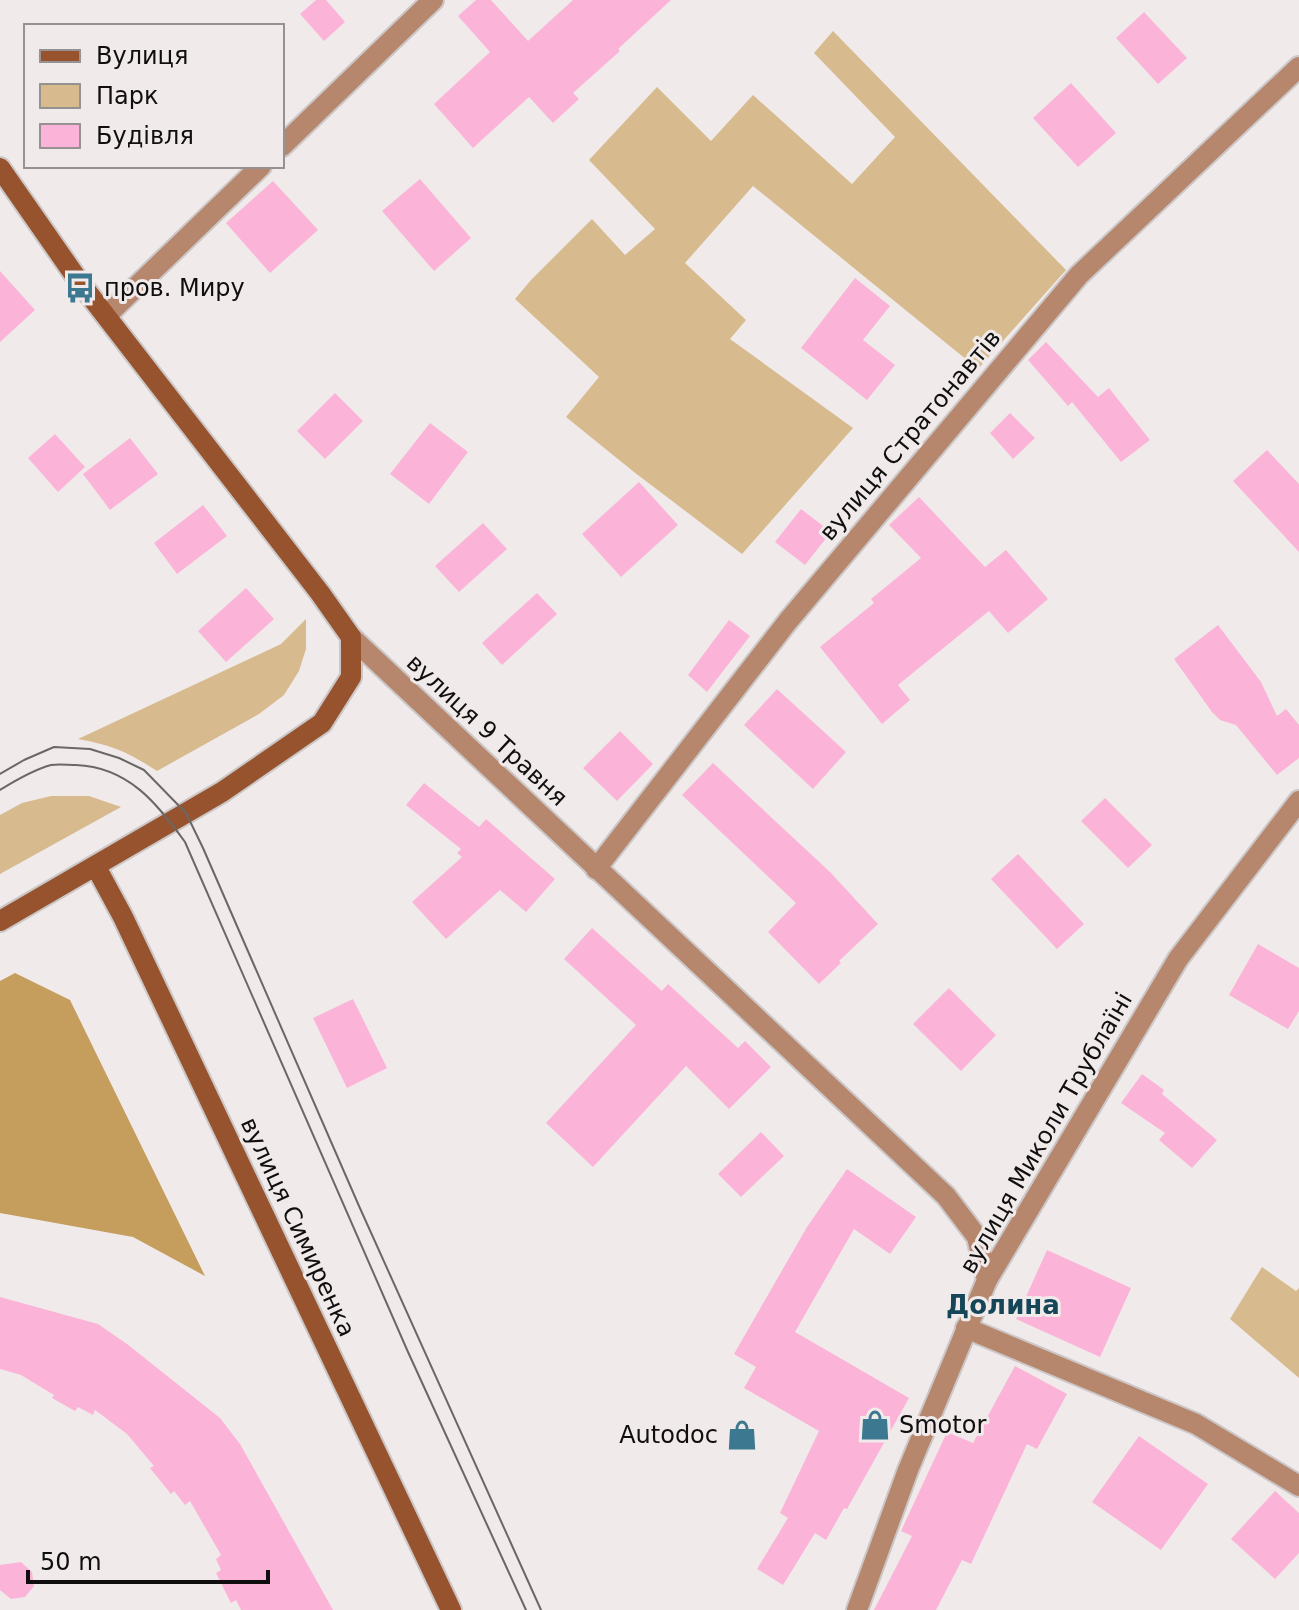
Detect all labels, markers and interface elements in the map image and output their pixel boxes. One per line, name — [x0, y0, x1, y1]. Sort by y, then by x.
legend — [24, 24, 284, 168]
text: Вулиця — [96, 42, 188, 70]
text: Парк — [96, 82, 158, 110]
text: Будівля — [96, 122, 194, 150]
bus stop icon: пров. Миру — [63, 271, 97, 305]
place label: пров. Миру — [104, 274, 245, 302]
street label: вулиця Стратонавтів — [814, 324, 1006, 546]
street label: вулиця 9 Травня — [401, 648, 573, 812]
street label: вулиця Миколи Трублаїні — [954, 988, 1138, 1278]
street label: вулиця Симиренка — [235, 1113, 361, 1341]
district label: Долина — [946, 1290, 1060, 1320]
shop icon: Smotor — [858, 1408, 892, 1442]
place label: Smotor — [899, 1411, 986, 1439]
shop icon: Autodoc — [725, 1418, 759, 1452]
place label: Autodoc — [619, 1421, 718, 1449]
scale bar — [28, 1534, 268, 1584]
text: 50 m — [40, 1548, 102, 1576]

